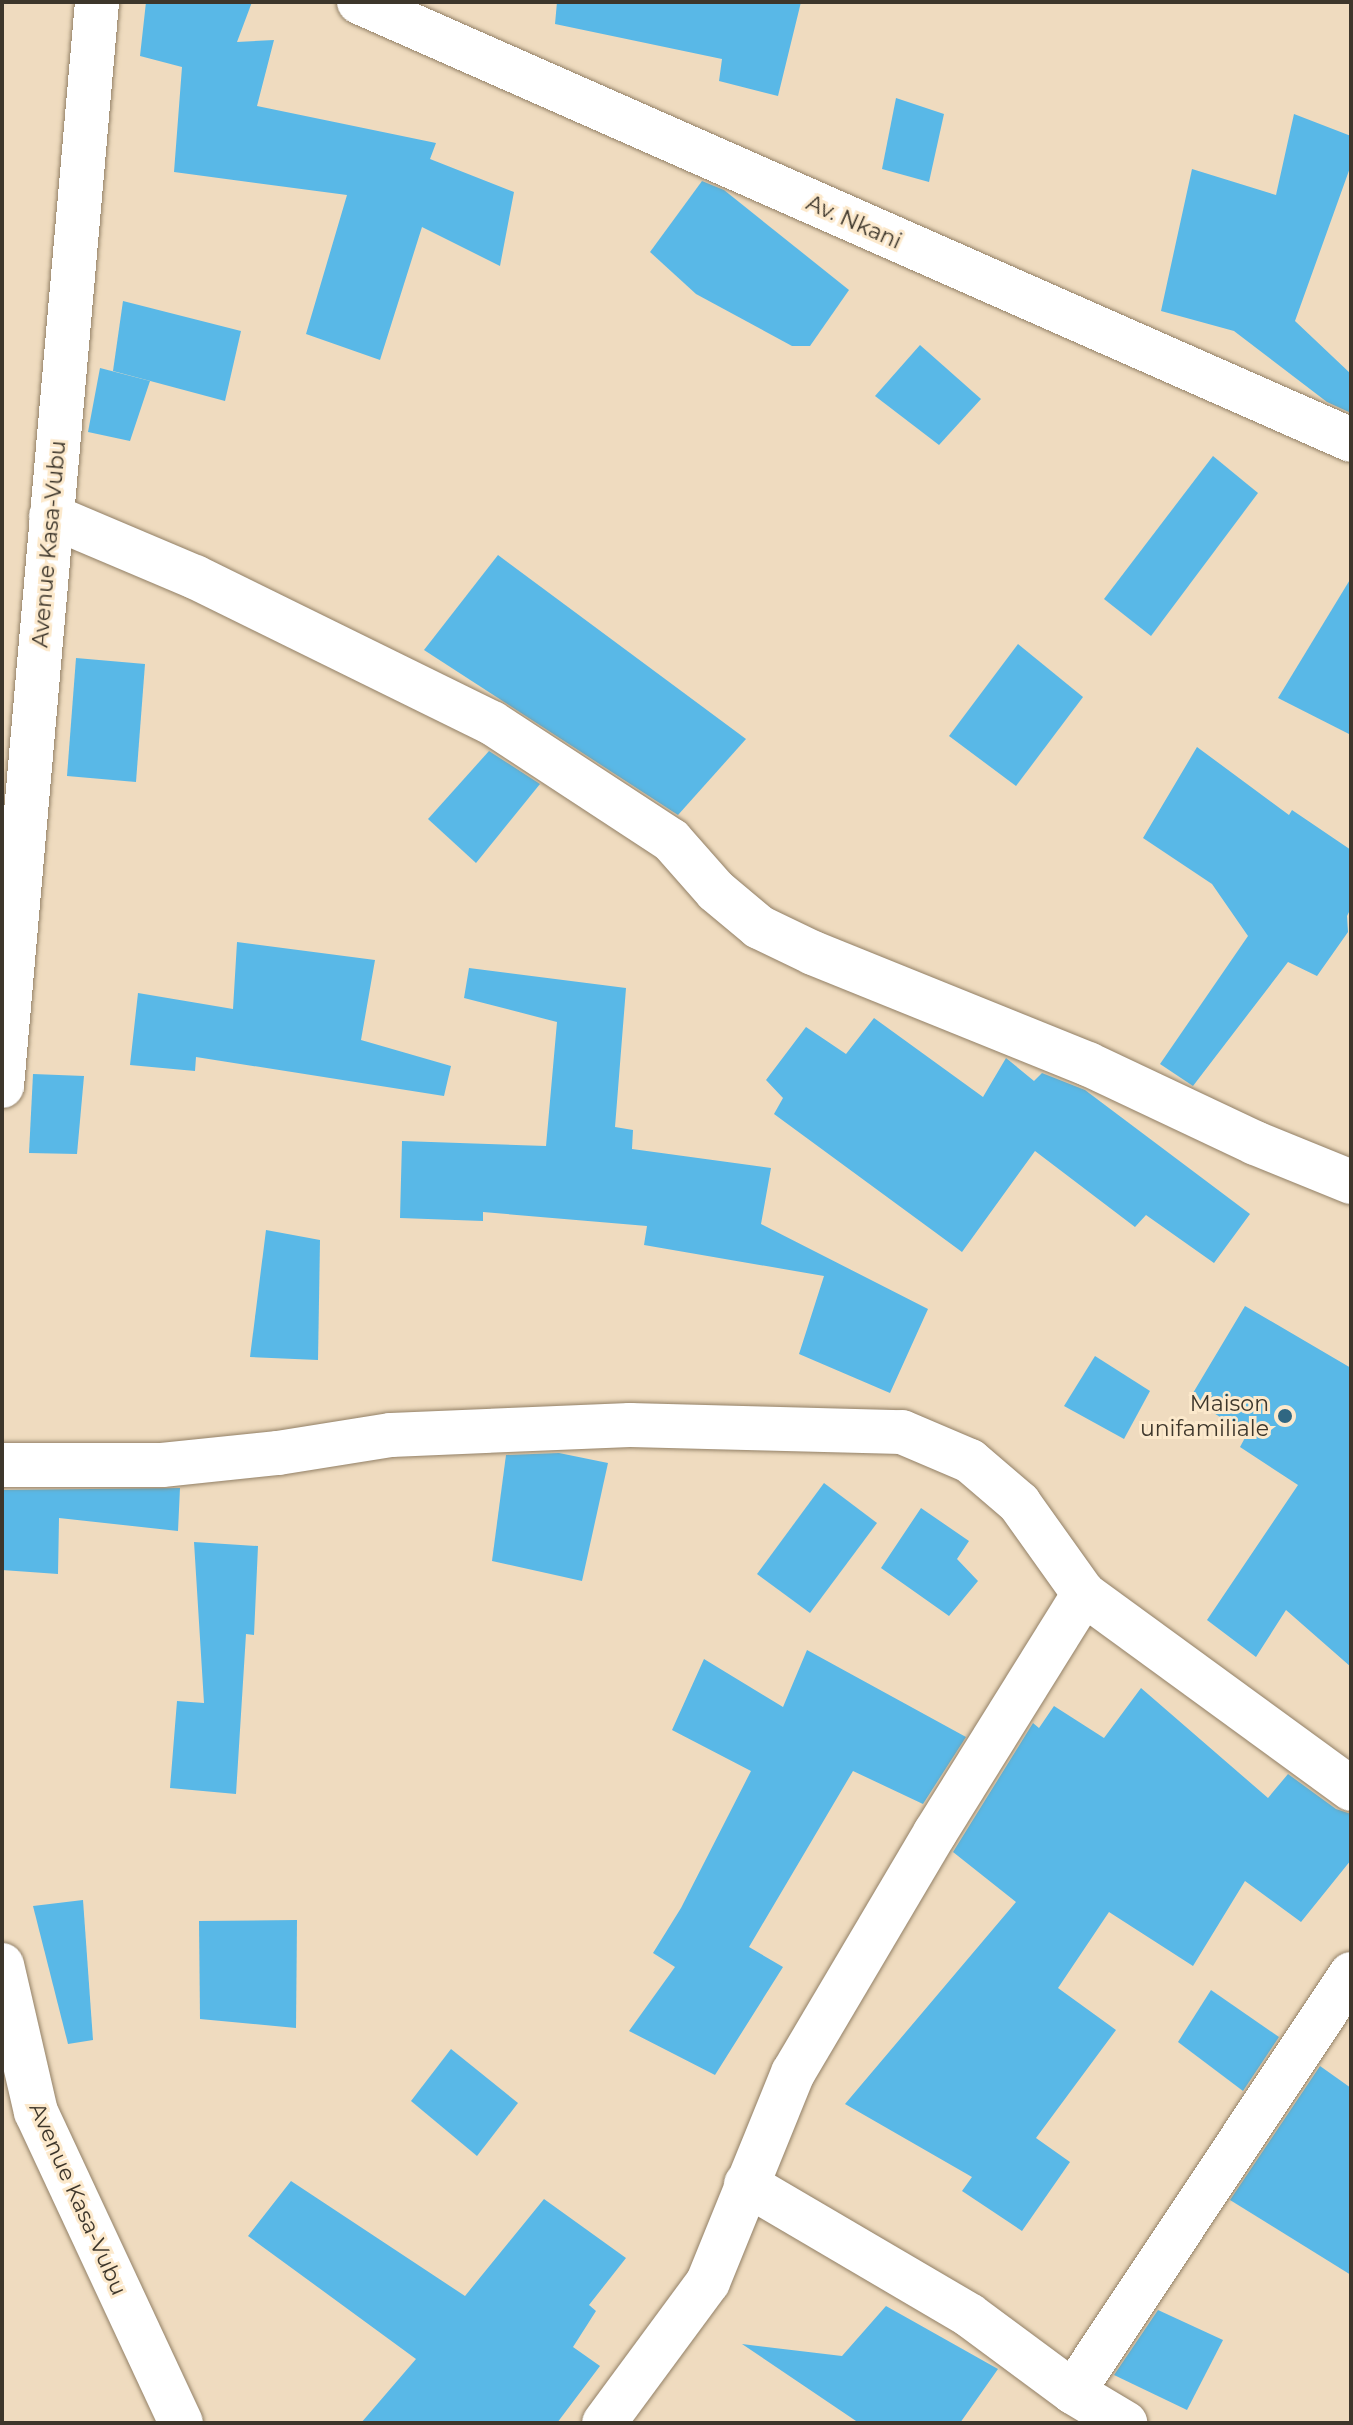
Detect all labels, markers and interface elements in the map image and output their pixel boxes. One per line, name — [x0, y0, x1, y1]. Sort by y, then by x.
street label: Av. Nkani — [802, 189, 906, 255]
street label: Avenue Kasa-Vubu — [27, 439, 71, 649]
place label: Maison unifamiliale — [1140, 1390, 1269, 1442]
marker: Maison unifamiliale — [1276, 1407, 1294, 1425]
street label: Avenue Kasa-Vubu — [24, 2099, 132, 2299]

